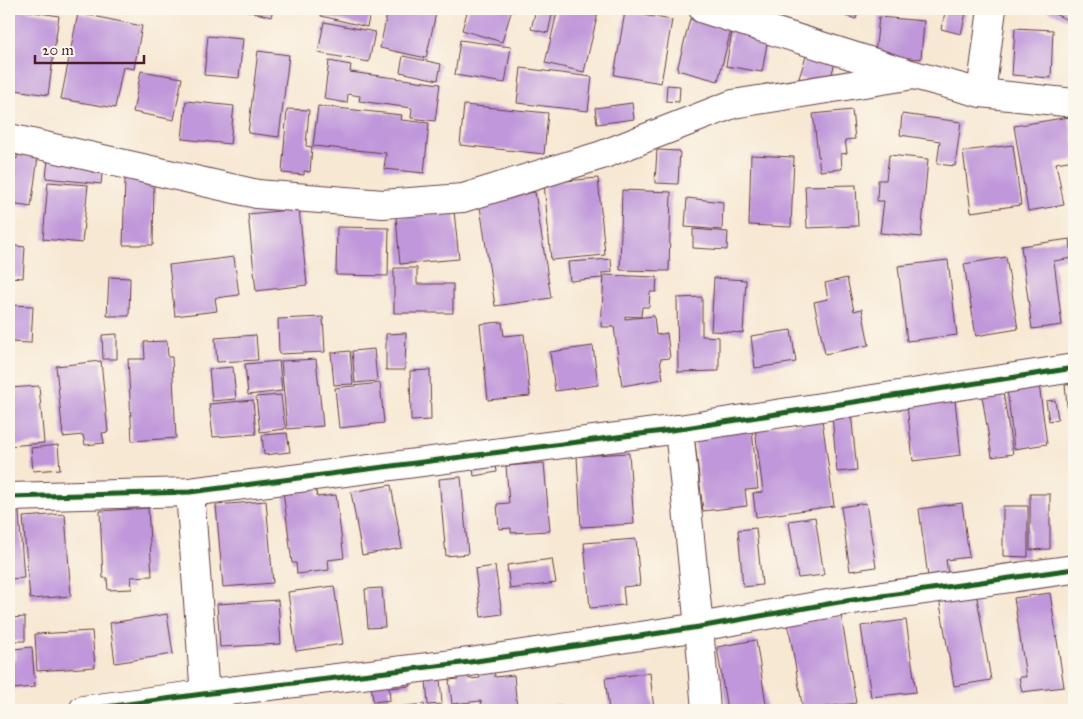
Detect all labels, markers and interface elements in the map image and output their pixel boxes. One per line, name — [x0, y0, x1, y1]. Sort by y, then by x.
scale bar — [35, 32, 144, 64]
text: 20 m — [42, 41, 74, 59]

